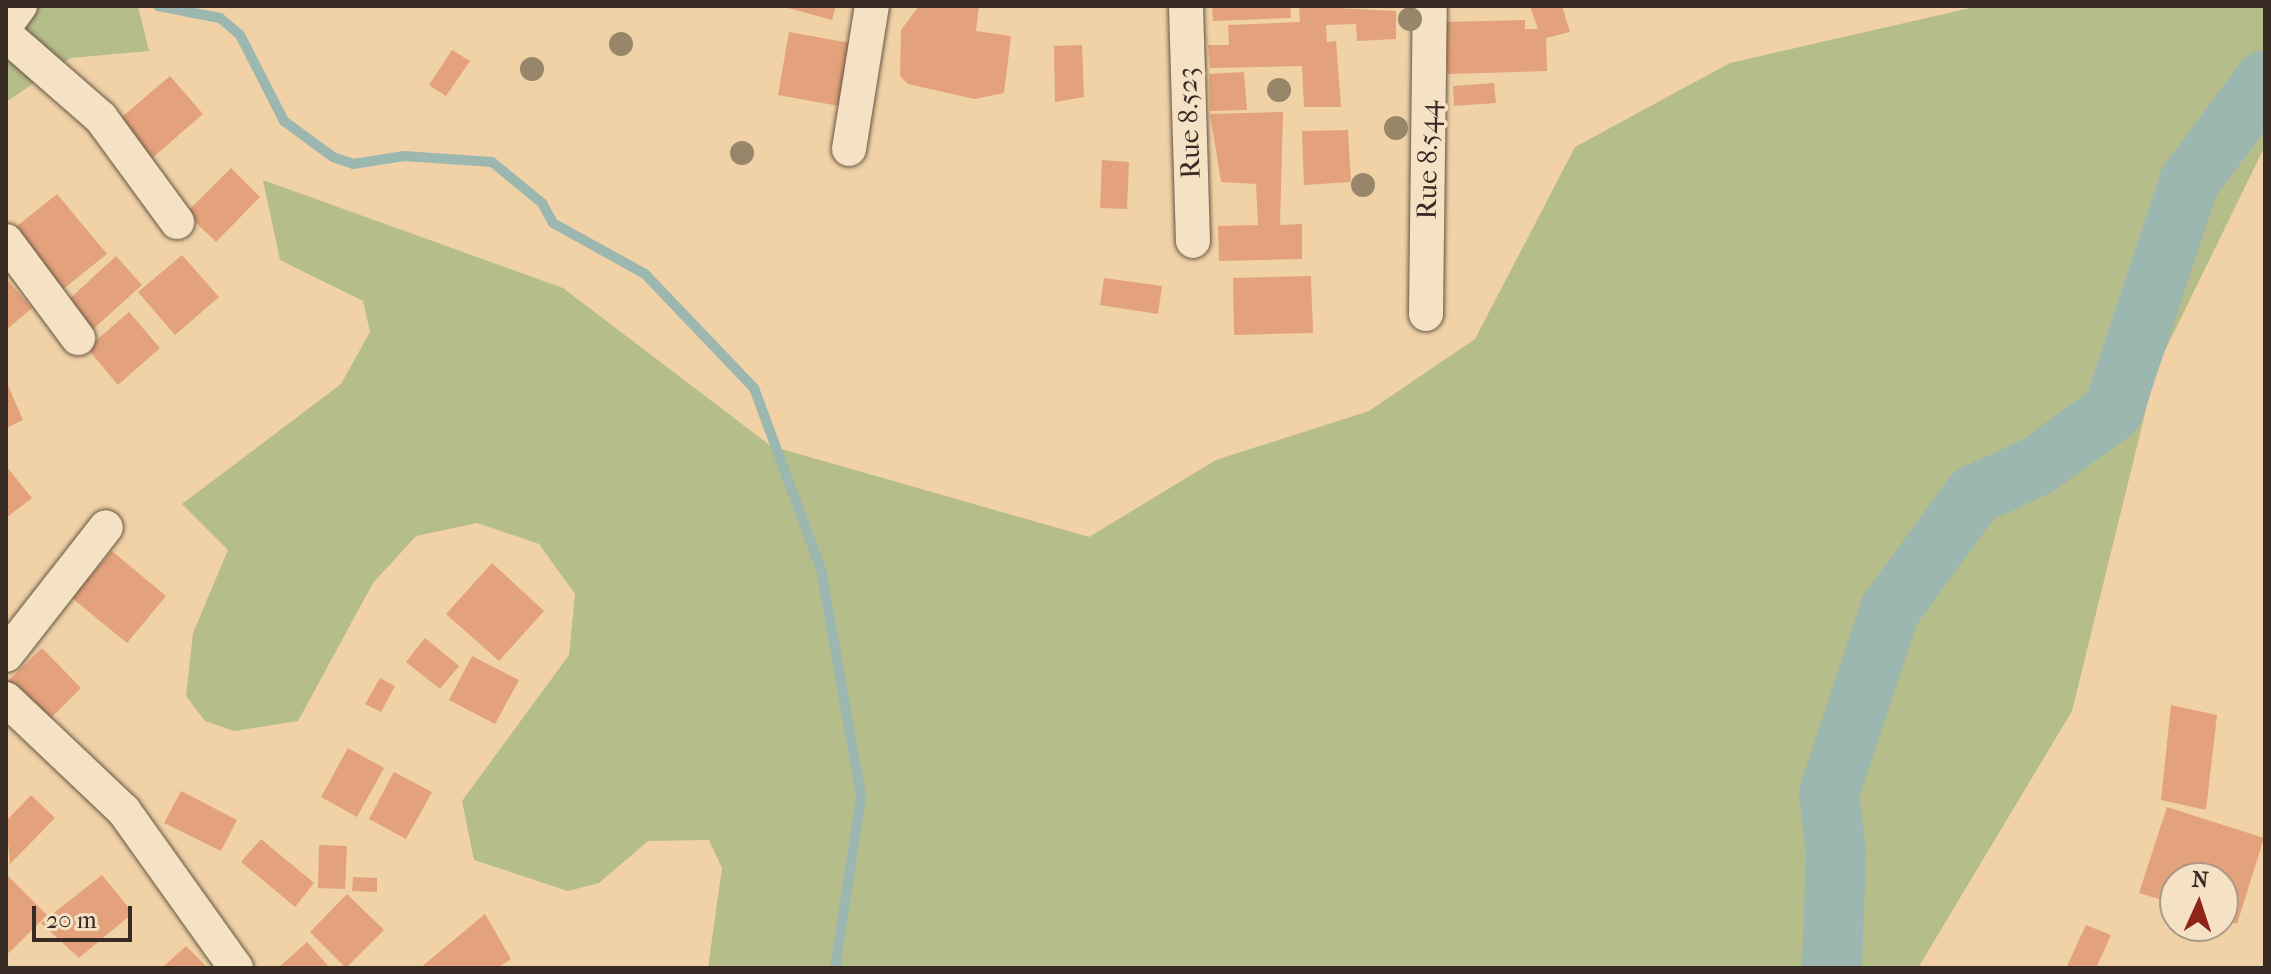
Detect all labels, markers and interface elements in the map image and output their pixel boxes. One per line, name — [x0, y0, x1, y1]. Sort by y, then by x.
street label: Rue 8.523 — [1170, 67, 1208, 179]
street label: Rue 8.544 — [1410, 100, 1446, 220]
north arrow — [2159, 862, 2239, 942]
text: N — [2191, 867, 2209, 893]
scale bar — [36, 890, 136, 940]
text: 20 m — [46, 906, 97, 934]

